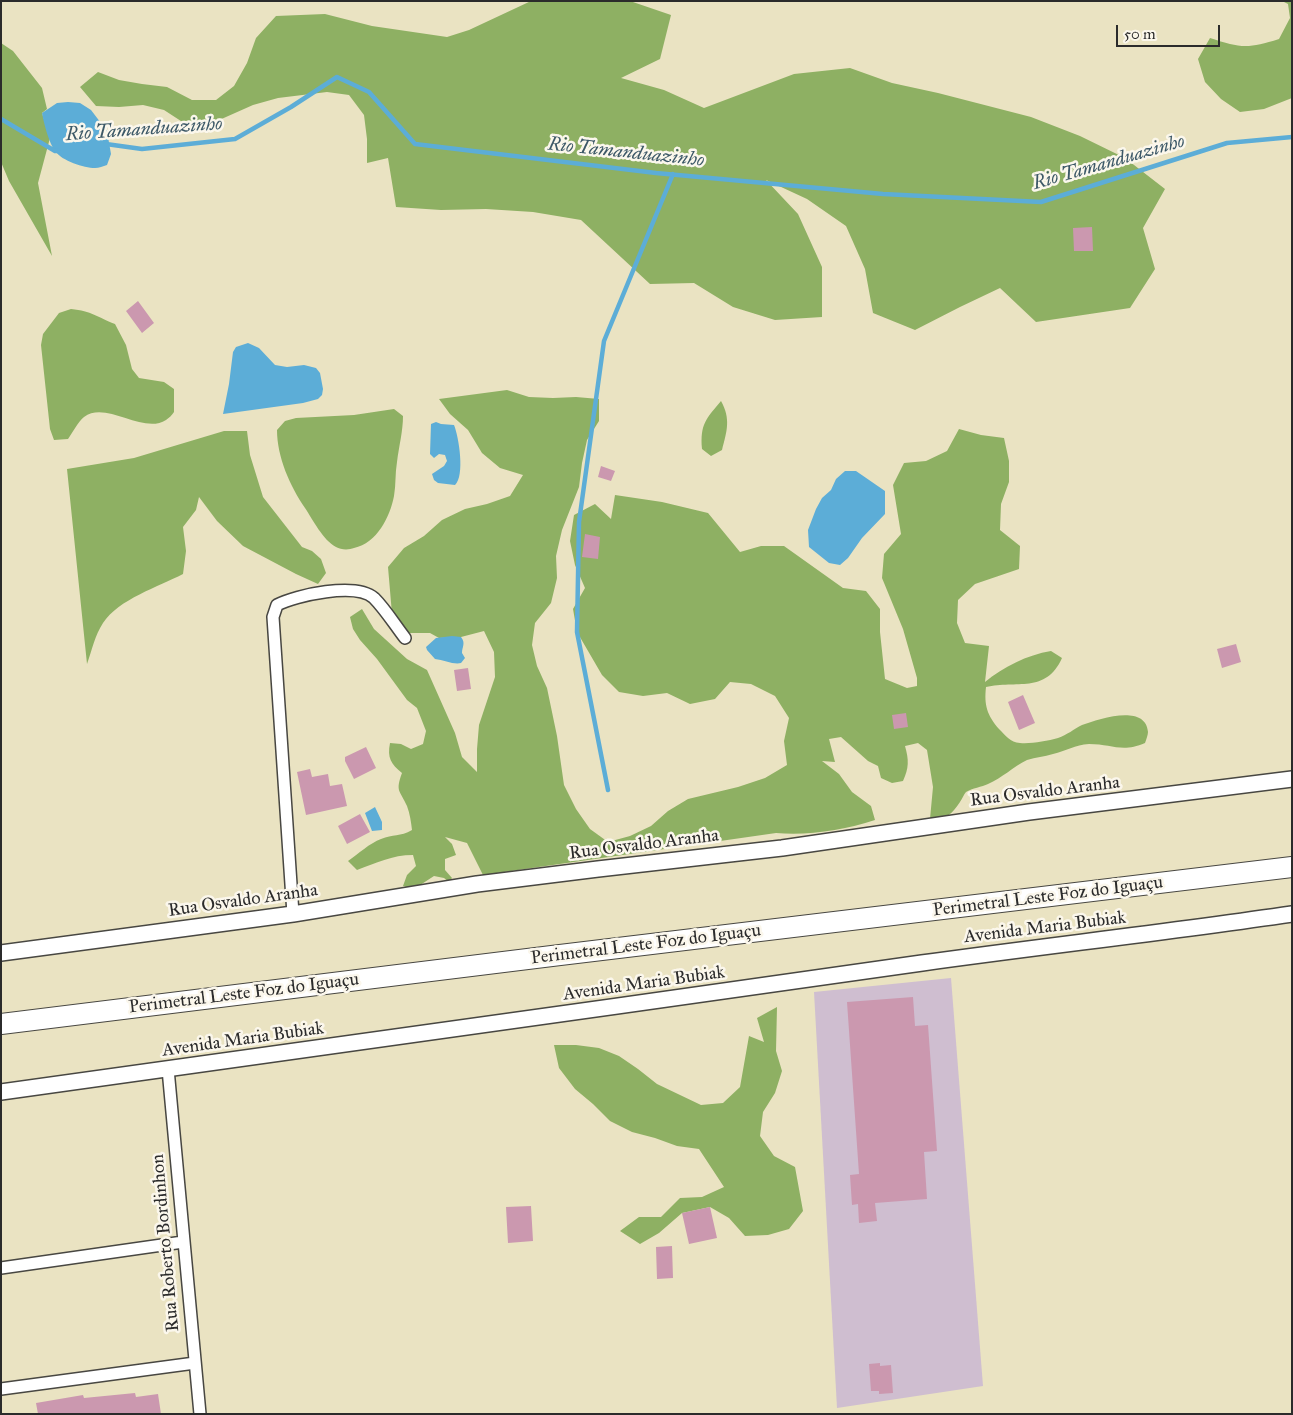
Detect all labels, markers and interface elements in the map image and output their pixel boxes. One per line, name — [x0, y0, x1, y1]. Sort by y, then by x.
scale bar — [1118, 15, 1222, 47]
text: 50 m — [1124, 25, 1156, 43]
water label: Rio Tamanduazinho — [65, 113, 223, 147]
water label: Rio Tamanduazinho — [1030, 130, 1188, 196]
water label: Rio Tamanduazinho — [547, 133, 705, 173]
street label: Rua Osvaldo Aranha — [969, 772, 1121, 812]
street label: Rua Osvaldo Aranha — [568, 825, 720, 865]
street label: Perimetral Leste Foz do Iguaçu — [932, 872, 1164, 922]
street label: Rua Osvaldo Aranha — [167, 880, 319, 922]
street label: Avenida Maria Bubiak — [963, 907, 1127, 949]
street label: Perimetral Leste Foz do Iguaçu — [530, 920, 762, 970]
street label: Avenida Maria Bubiak — [562, 962, 726, 1006]
street label: Perimetral Leste Foz do Iguaçu — [128, 969, 360, 1019]
street label: Avenida Maria Bubiak — [161, 1018, 325, 1062]
street label: Rua Roberto Bordinhon — [147, 1153, 185, 1333]

